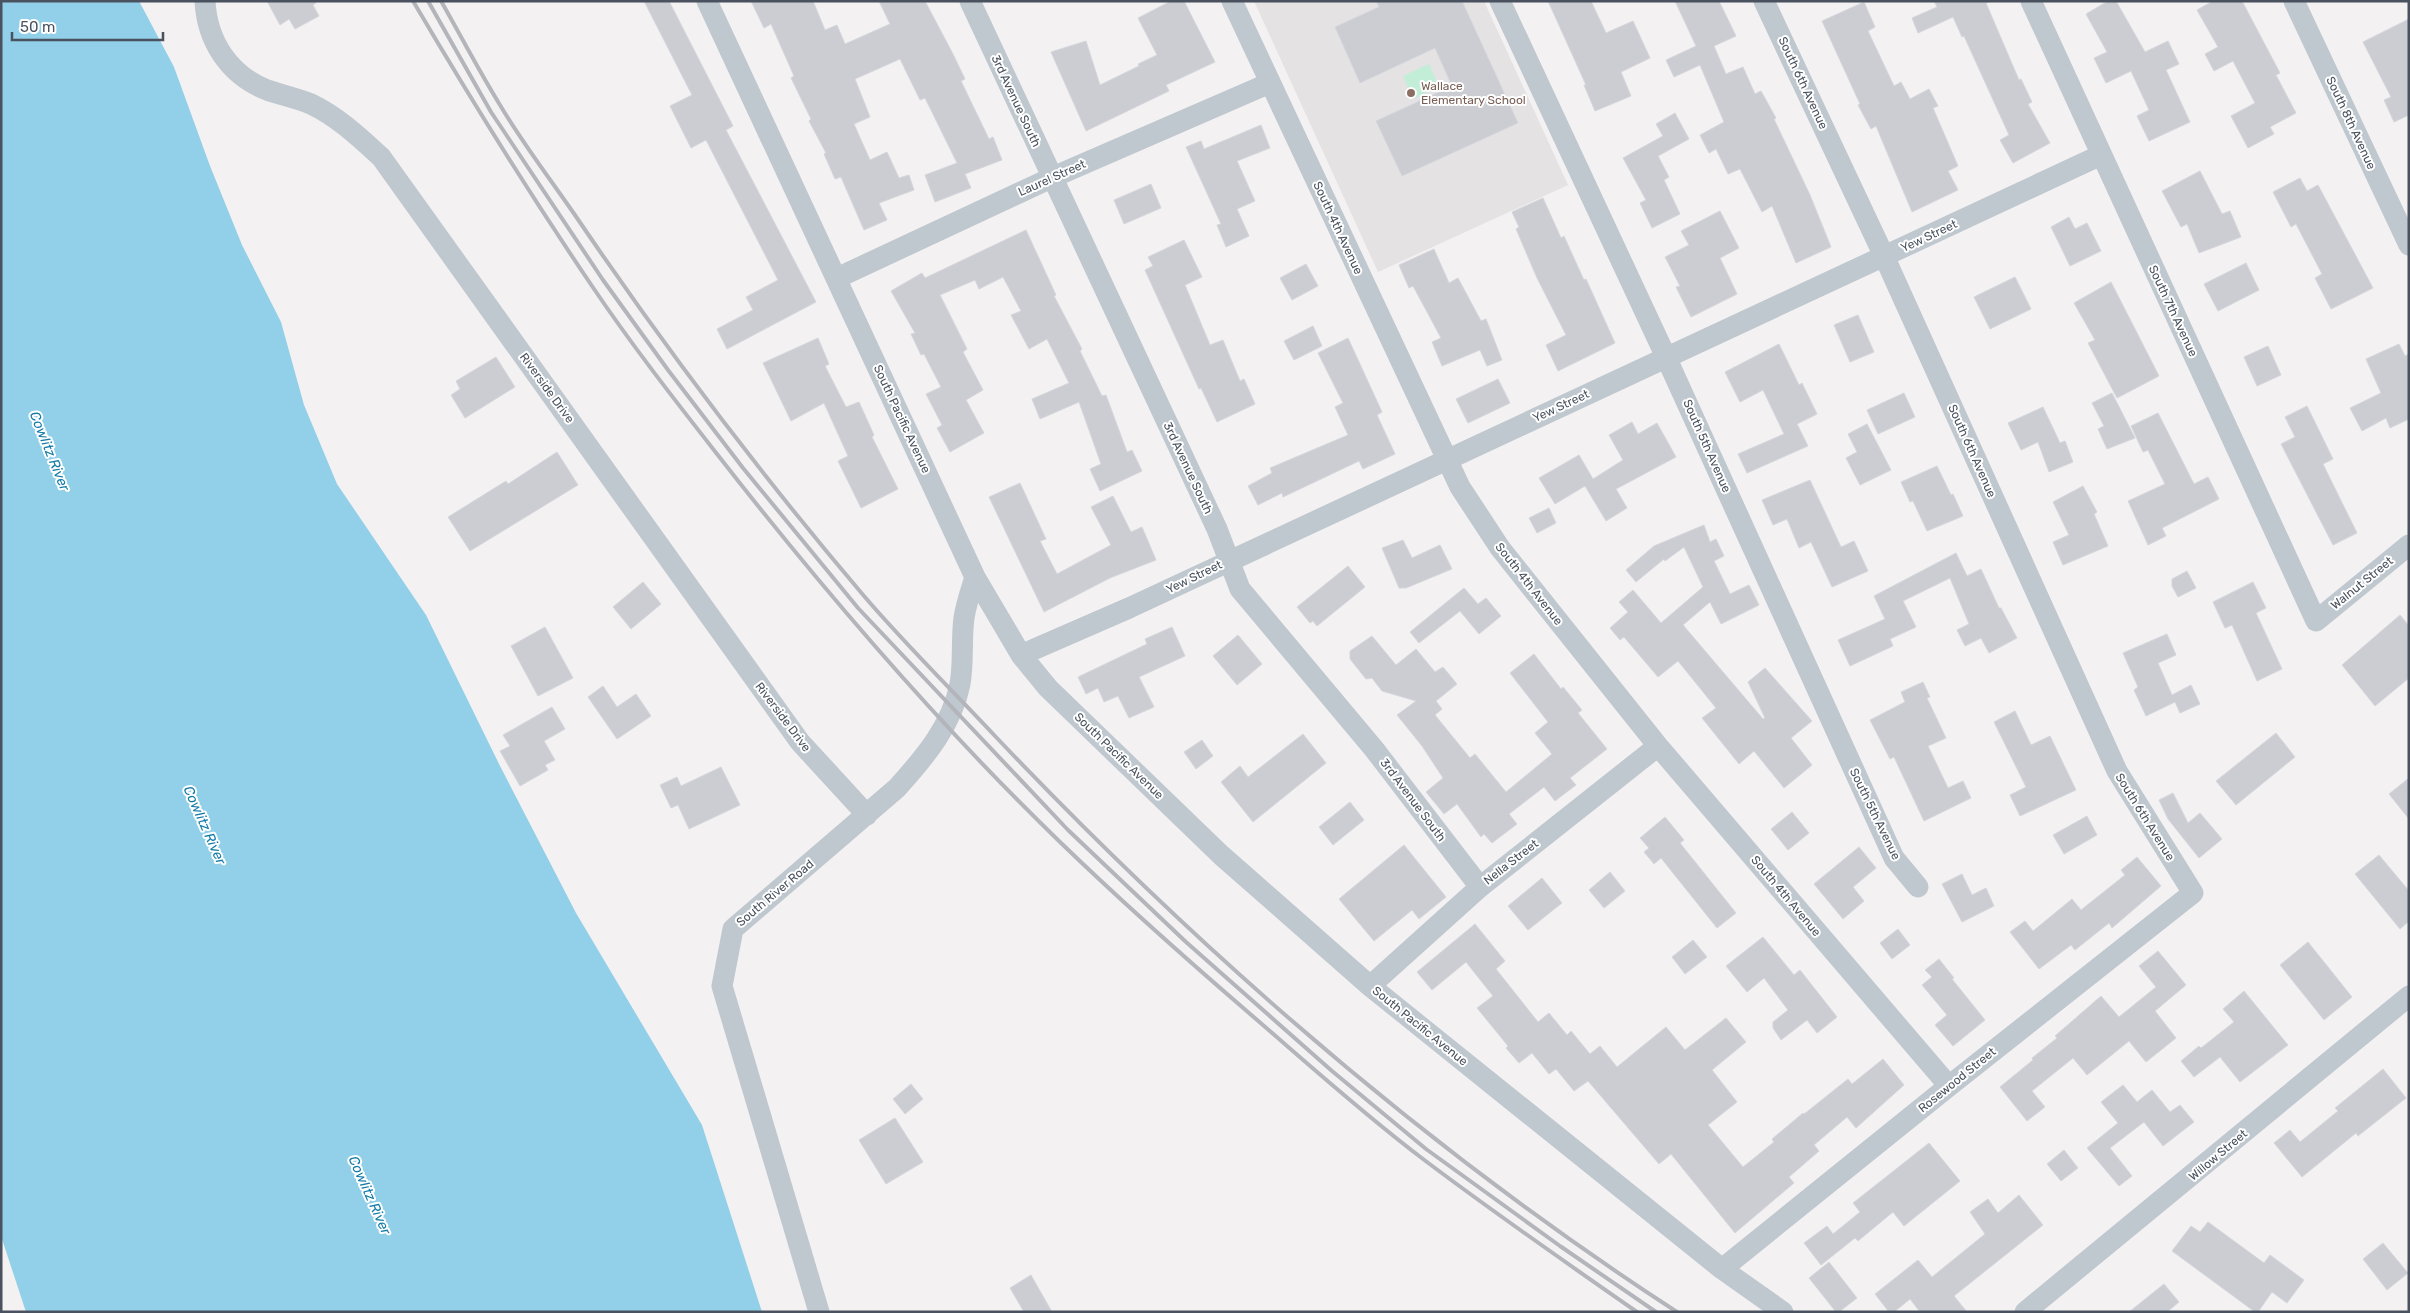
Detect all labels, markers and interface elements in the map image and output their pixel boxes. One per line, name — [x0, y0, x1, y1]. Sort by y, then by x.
scale bar — [12, 10, 164, 42]
text: 50 m — [20, 18, 55, 36]
street label: South 6th Avenue — [1775, 35, 1831, 132]
street label: 3rd Avenue South — [989, 53, 1043, 149]
street label: South 8th Avenue — [2323, 74, 2379, 172]
place label: Wallace Elementary School — [1421, 79, 1526, 107]
marker: Wallace Elementary School — [1405, 87, 1417, 99]
street label: Laurel Street — [1016, 157, 1088, 199]
street label: South 4th Avenue — [1310, 179, 1366, 277]
street label: Yew Street — [1899, 217, 1960, 255]
street label: South 7th Avenue — [2146, 263, 2200, 359]
street label: Riverside Drive — [517, 350, 577, 426]
street label: South Pacific Avenue — [871, 363, 933, 476]
street label: Yew Street — [1531, 387, 1592, 425]
street label: South 5th Avenue — [1680, 397, 1734, 495]
street label: South 6th Avenue — [1945, 402, 1999, 500]
water label: Cowlitz River — [26, 409, 73, 494]
street label: 3rd Avenue South — [1161, 420, 1215, 516]
street label: South 4th Avenue — [1493, 540, 1566, 628]
street label: Walnut Street — [2328, 554, 2396, 612]
street label: Yew Street — [1164, 557, 1224, 597]
street label: Riverside Drive — [752, 680, 814, 755]
street label: South Pacific Avenue — [1072, 710, 1167, 802]
street label: 3rd Avenue South — [1377, 756, 1449, 844]
street label: South 5th Avenue — [1847, 766, 1903, 862]
street label: South 6th Avenue — [2112, 771, 2178, 864]
water label: Cowlitz River — [180, 783, 230, 868]
street label: Nella Street — [1481, 836, 1541, 888]
street label: South 4th Avenue — [1748, 853, 1824, 939]
street label: South River Road — [734, 857, 816, 929]
street label: South Pacific Avenue — [1370, 983, 1471, 1069]
street label: Rosewood Street — [1916, 1044, 1999, 1115]
street label: Willow Street — [2186, 1126, 2250, 1184]
water label: Cowlitz River — [345, 1153, 395, 1238]

